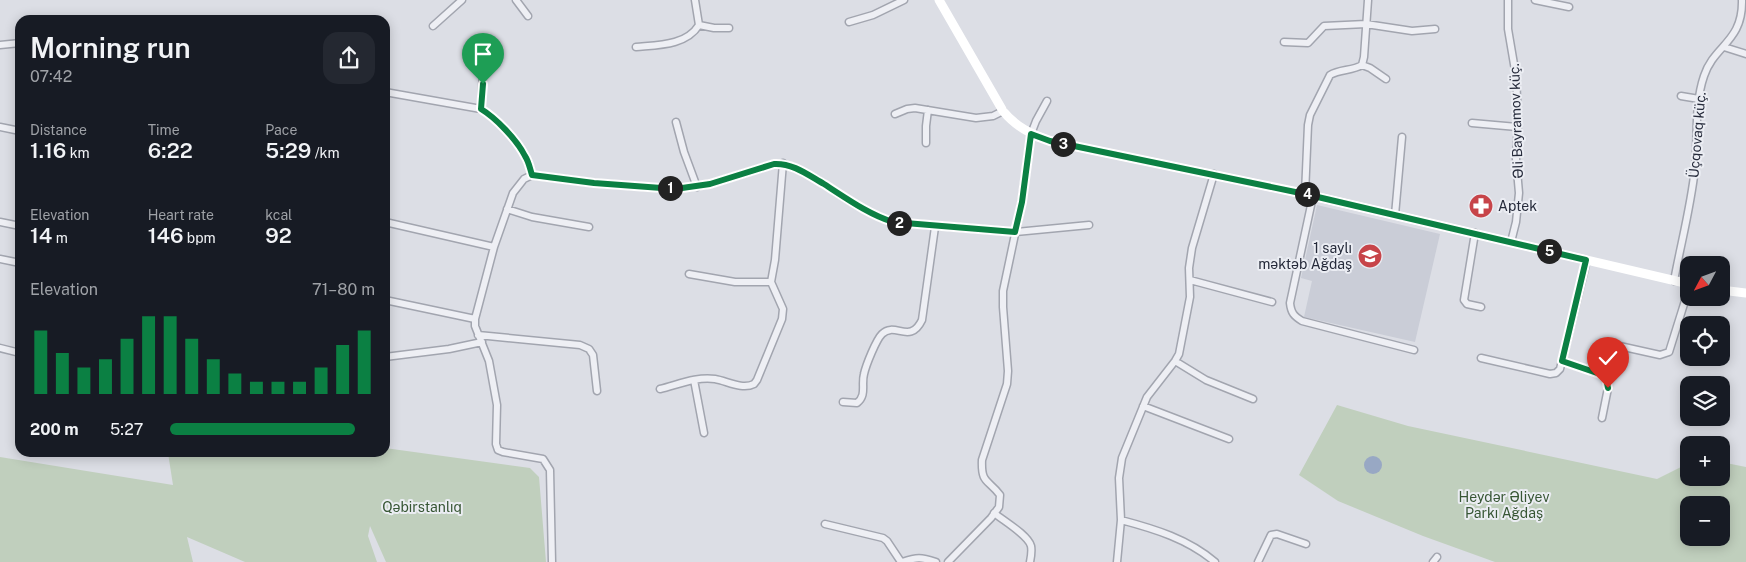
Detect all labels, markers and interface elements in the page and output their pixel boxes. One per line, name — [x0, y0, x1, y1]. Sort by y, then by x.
text: Morning run — [30, 31, 191, 64]
button: share — [323, 32, 375, 84]
pin — [462, 33, 504, 84]
icon: arrive — [469, 40, 497, 68]
street label: Əli Bayramov küç. — [1506, 63, 1526, 179]
text: 07:42 — [30, 67, 72, 86]
street label: Üçqovaq küç. — [1683, 91, 1709, 179]
text: Distance — [30, 122, 87, 138]
text: Time — [148, 122, 180, 138]
text: Pace — [265, 122, 297, 138]
pin: 3 — [1050, 132, 1076, 156]
text: 3 — [1059, 136, 1068, 152]
text: 1.16 — [30, 138, 66, 163]
text: 6:22 — [148, 138, 193, 163]
text: 5:29 — [265, 138, 311, 163]
text: km — [66, 145, 90, 161]
text: /km — [311, 145, 340, 161]
pin: 1 — [658, 176, 682, 200]
text: 1 — [668, 180, 674, 196]
pin: 4 — [1294, 182, 1320, 206]
text: 4 — [1303, 186, 1312, 202]
pharmacy icon: Aptek — [1468, 193, 1494, 219]
place label: Aptek — [1498, 198, 1537, 214]
text: Elevation — [30, 207, 89, 223]
text: Heart rate — [148, 207, 214, 223]
text: kcal — [265, 207, 292, 223]
pin: 2 — [886, 210, 912, 236]
text: 2 — [895, 215, 904, 231]
text: 14 — [30, 223, 52, 248]
text: 146 — [148, 223, 183, 248]
text: 92 — [265, 223, 292, 248]
text: m — [52, 230, 68, 246]
text: bpm — [183, 230, 216, 246]
pin: 5 — [1536, 238, 1562, 264]
place label: 1 saylı məktəb Ağdaş — [1258, 240, 1352, 272]
school or university icon: 1 saylı məktəb Ağdaş — [1357, 243, 1383, 269]
text: 5 — [1545, 243, 1554, 259]
north arrow — [1680, 256, 1730, 306]
map controls — [1680, 256, 1730, 546]
text: Elevation — [30, 280, 98, 299]
text: 71–80 m — [312, 280, 375, 299]
button: locate — [1680, 316, 1730, 366]
pin — [1587, 337, 1629, 388]
icon: check — [1594, 344, 1622, 372]
button: layers — [1680, 376, 1730, 426]
text: 200 m — [30, 420, 79, 439]
text: 5:27 — [110, 420, 143, 439]
button: + — [1680, 436, 1730, 486]
park label: Heydər Əliyev Parkı Ağdaş — [1459, 489, 1549, 521]
button: − — [1680, 496, 1730, 546]
park label: Qəbirstanlıq — [382, 499, 462, 515]

